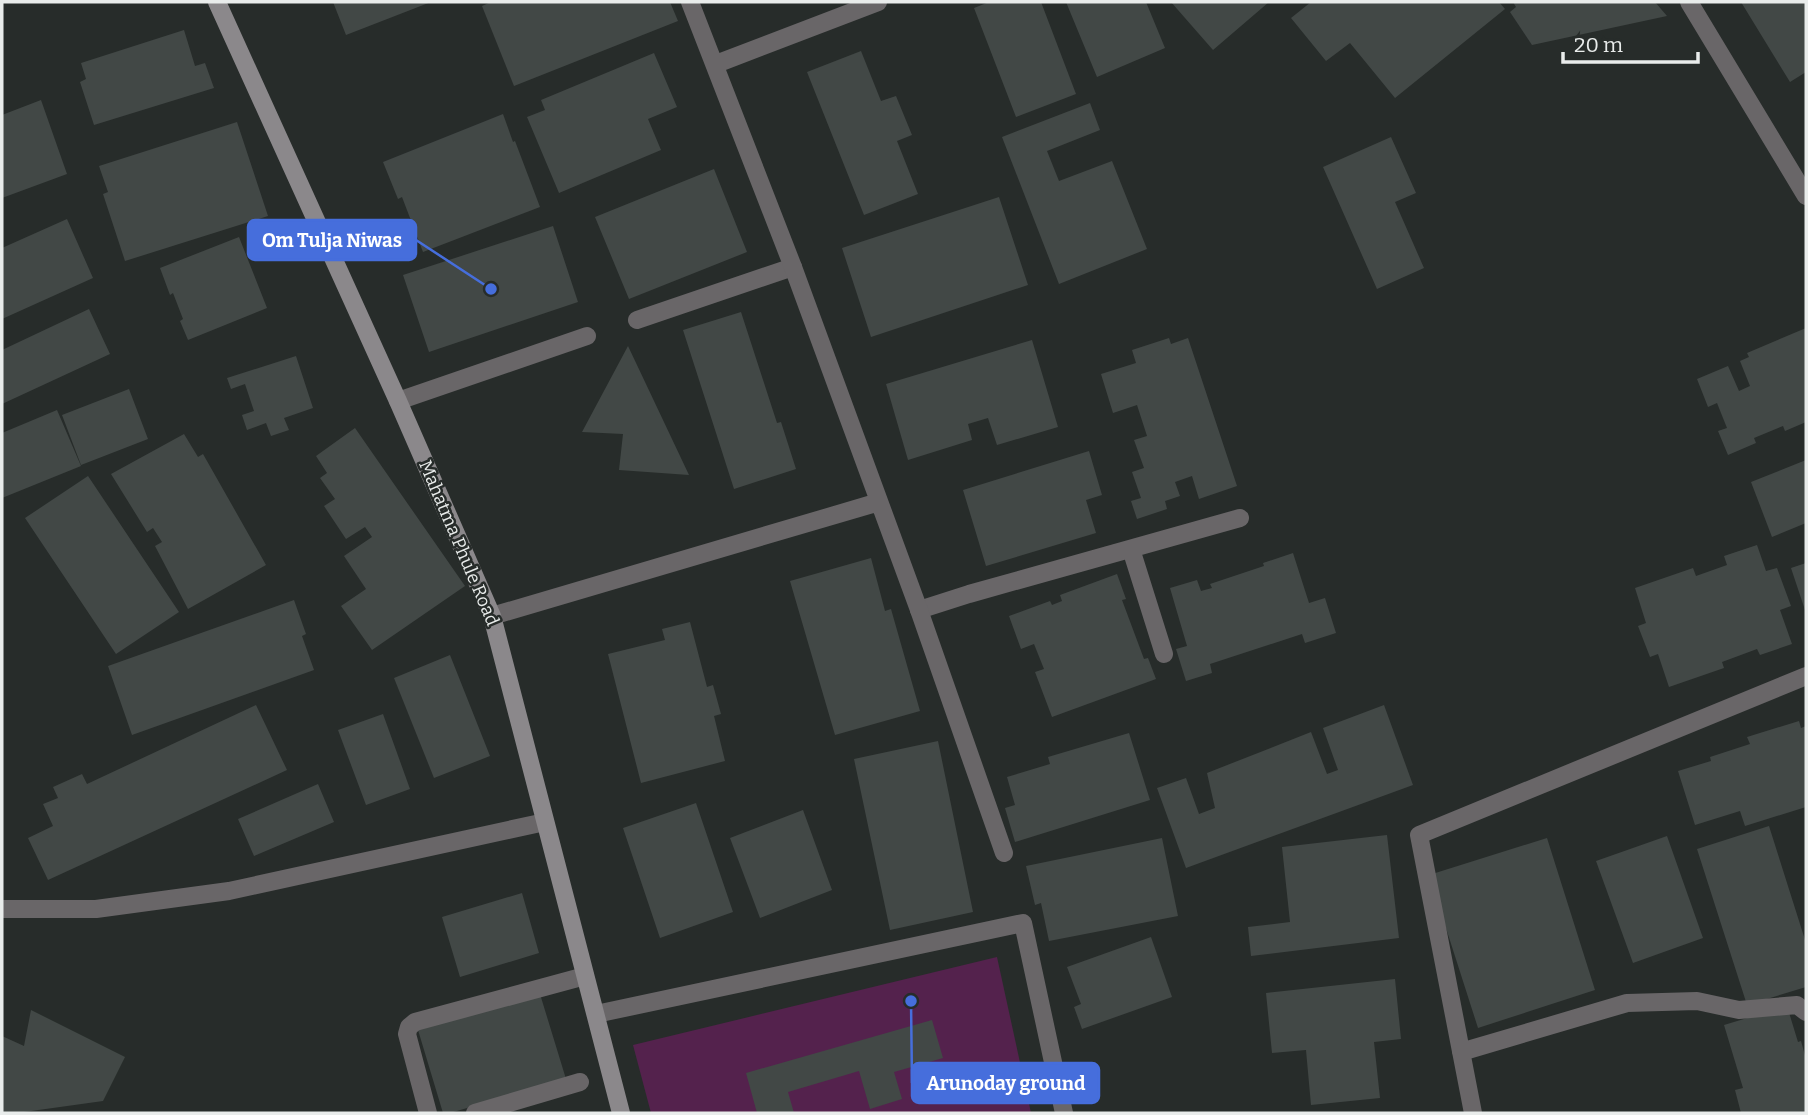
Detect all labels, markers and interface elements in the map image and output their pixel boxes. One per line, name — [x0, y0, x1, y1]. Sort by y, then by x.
scale bar — [1563, 21, 1698, 65]
text: 20 m — [1574, 32, 1623, 58]
callout: Om Tulja Niwas — [248, 220, 416, 260]
text: Om Tulja Niwas — [262, 229, 402, 252]
street label: Mahatma Phule Road — [414, 457, 504, 629]
callout: Arunoday ground — [912, 1063, 1099, 1103]
text: Arunoday ground — [927, 1072, 1086, 1095]

